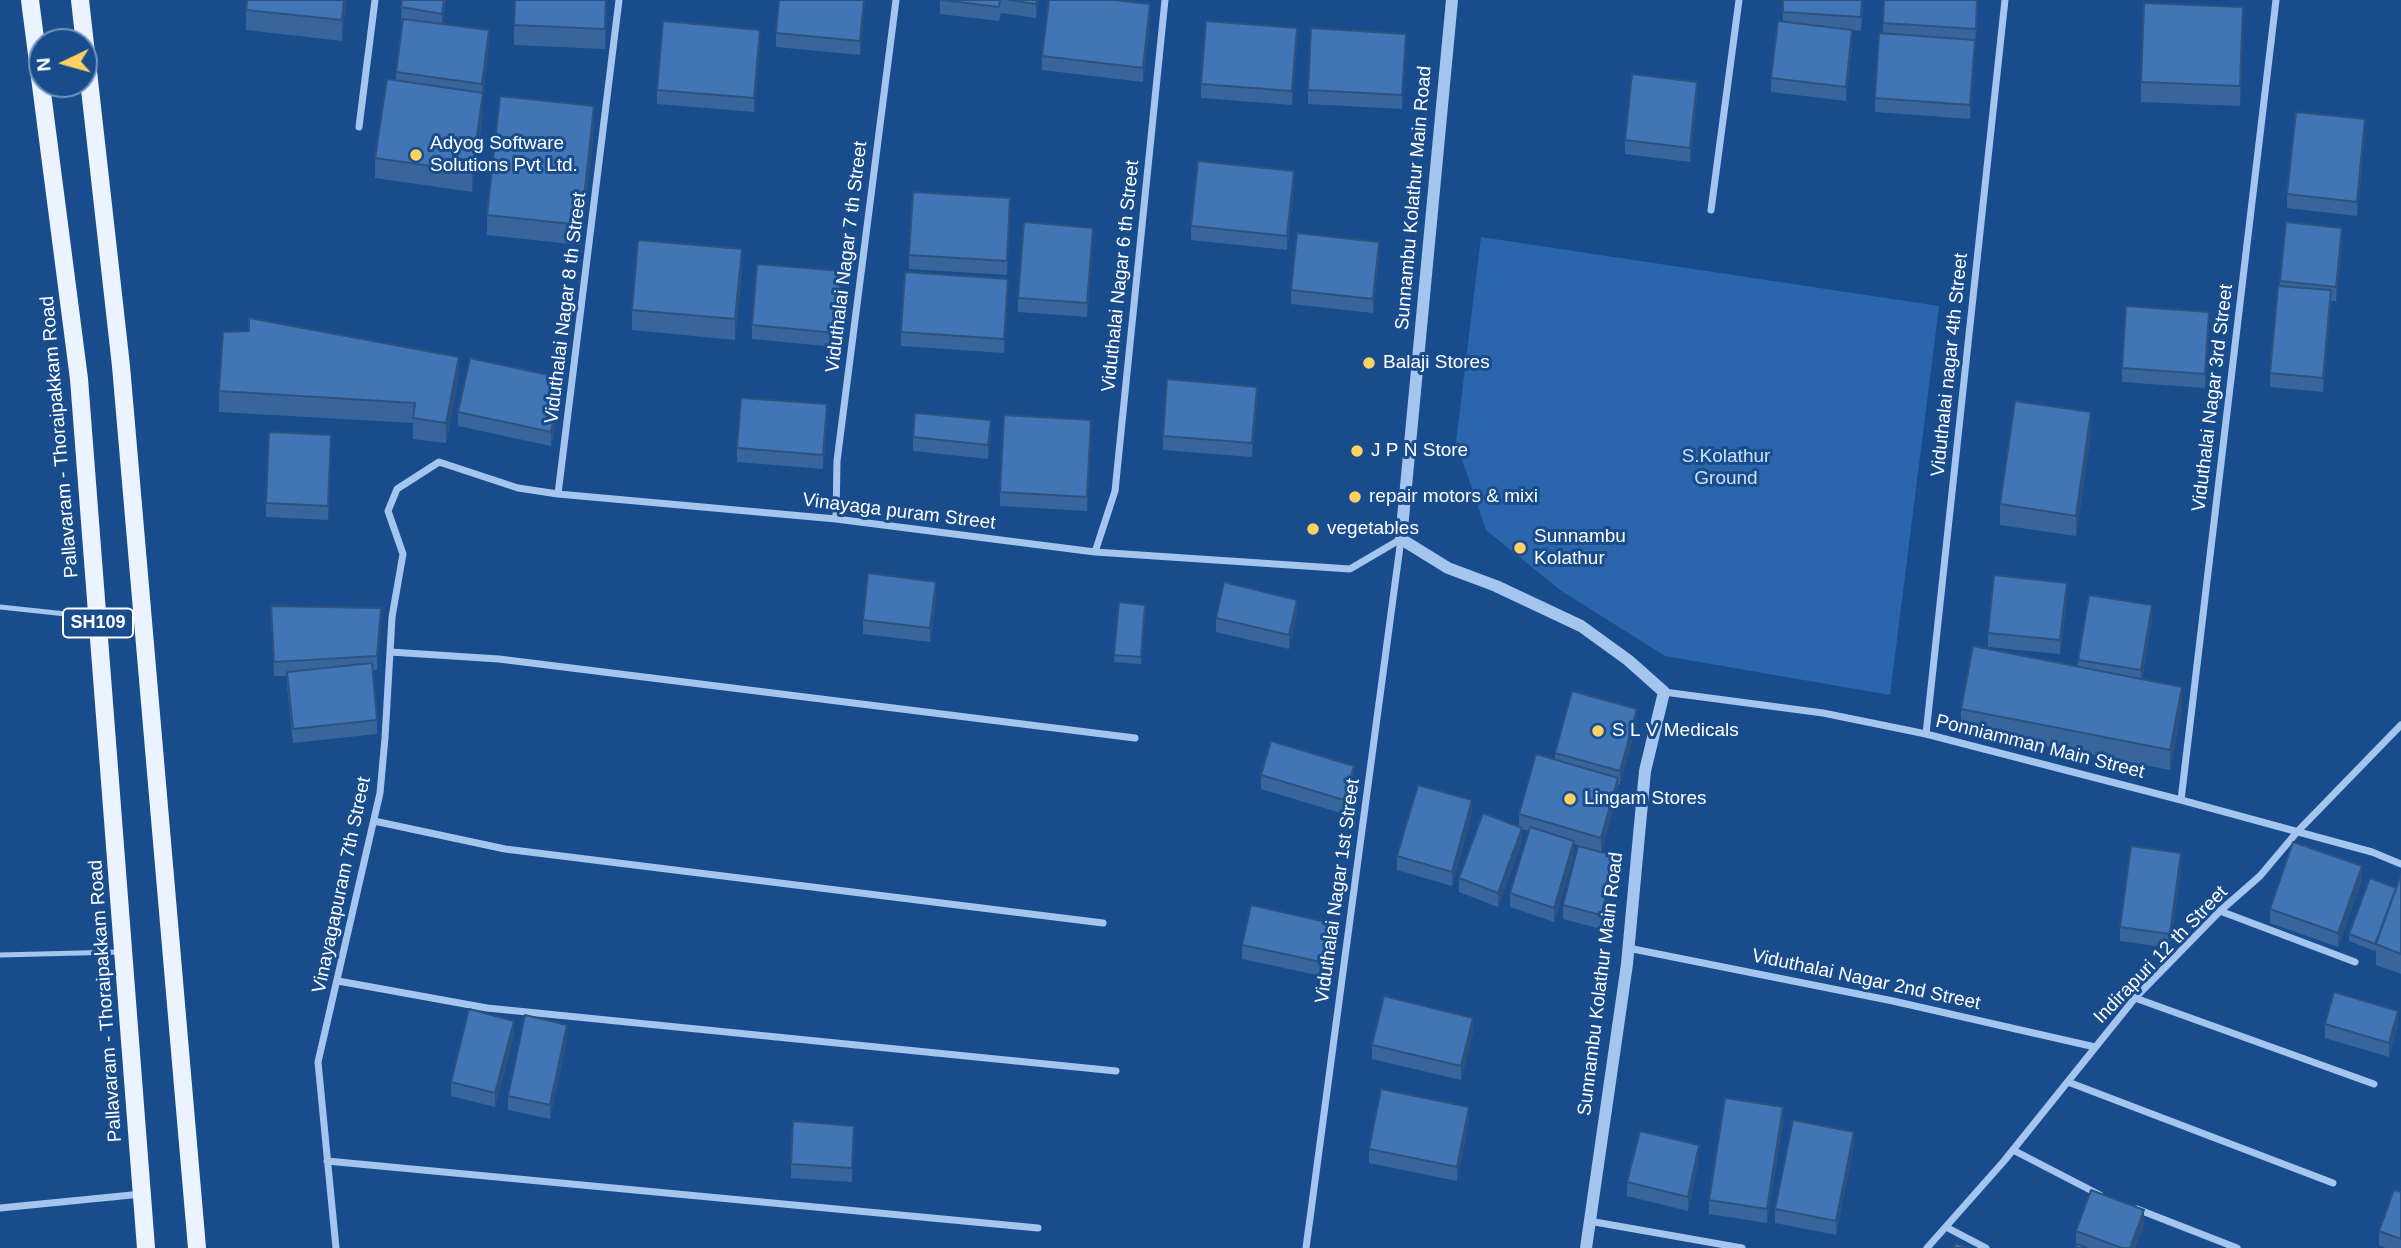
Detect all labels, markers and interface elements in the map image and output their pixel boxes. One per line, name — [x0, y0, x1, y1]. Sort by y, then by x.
north arrow — [28, 28, 98, 98]
text: N — [33, 57, 55, 72]
street label: Sunnambu Kolathur Main Road — [1391, 65, 1437, 331]
place label: Adyog Software Solutions Pvt Ltd. — [430, 133, 578, 177]
street label: Viduthalai Nagar 7 th Street — [821, 140, 873, 374]
marker: Adyog Software Solutions Pvt Ltd. — [408, 147, 424, 163]
street label: Viduthalai Nagar 6 th Street — [1097, 159, 1145, 393]
street label: Viduthalai Nagar 8 th Street — [540, 191, 592, 425]
street label: Viduthalai nagar 4th Street — [1927, 252, 1973, 478]
street label: Viduthalai Nagar 3rd Street — [2188, 283, 2238, 513]
street label: Pallavaram - Thoraipakkam Road — [36, 295, 84, 579]
place label: Balaji Stores — [1383, 352, 1490, 374]
marker: Balaji Stores — [1361, 355, 1377, 371]
place label: J P N Store — [1371, 440, 1468, 462]
marker: J P N Store — [1349, 443, 1365, 459]
park label: S.Kolathur Ground — [1682, 446, 1770, 490]
place label: repair motors & mixi — [1369, 486, 1538, 508]
street label: Vinayaga puram Street — [801, 489, 997, 535]
marker: repair motors & mixi — [1347, 489, 1363, 505]
place label: vegetables — [1327, 518, 1419, 540]
marker: vegetables — [1305, 521, 1321, 537]
place label: Sunnambu Kolathur — [1534, 526, 1626, 570]
marker: Sunnambu Kolathur — [1512, 540, 1528, 556]
road number: SH109 — [63, 608, 133, 638]
street label: Ponniamman Main Street — [1933, 710, 2147, 784]
place label: S L V Medicals — [1612, 720, 1739, 742]
marker: S L V Medicals — [1590, 723, 1606, 739]
street label: Vinayagapuram 7th Street — [308, 775, 376, 995]
street label: Viduthalai Nagar 1st Street — [1311, 777, 1365, 1005]
place label: Lingam Stores — [1584, 788, 1707, 810]
marker: Lingam Stores — [1562, 791, 1578, 807]
street label: Sunnambu Kolathur Main Road — [1574, 851, 1628, 1117]
street label: Pallavaram - Thoraipakkam Road — [85, 859, 127, 1143]
street label: Indirapuri 12 th Street — [2089, 881, 2233, 1029]
street label: Viduthalai Nagar 2nd Street — [1750, 945, 1982, 1015]

